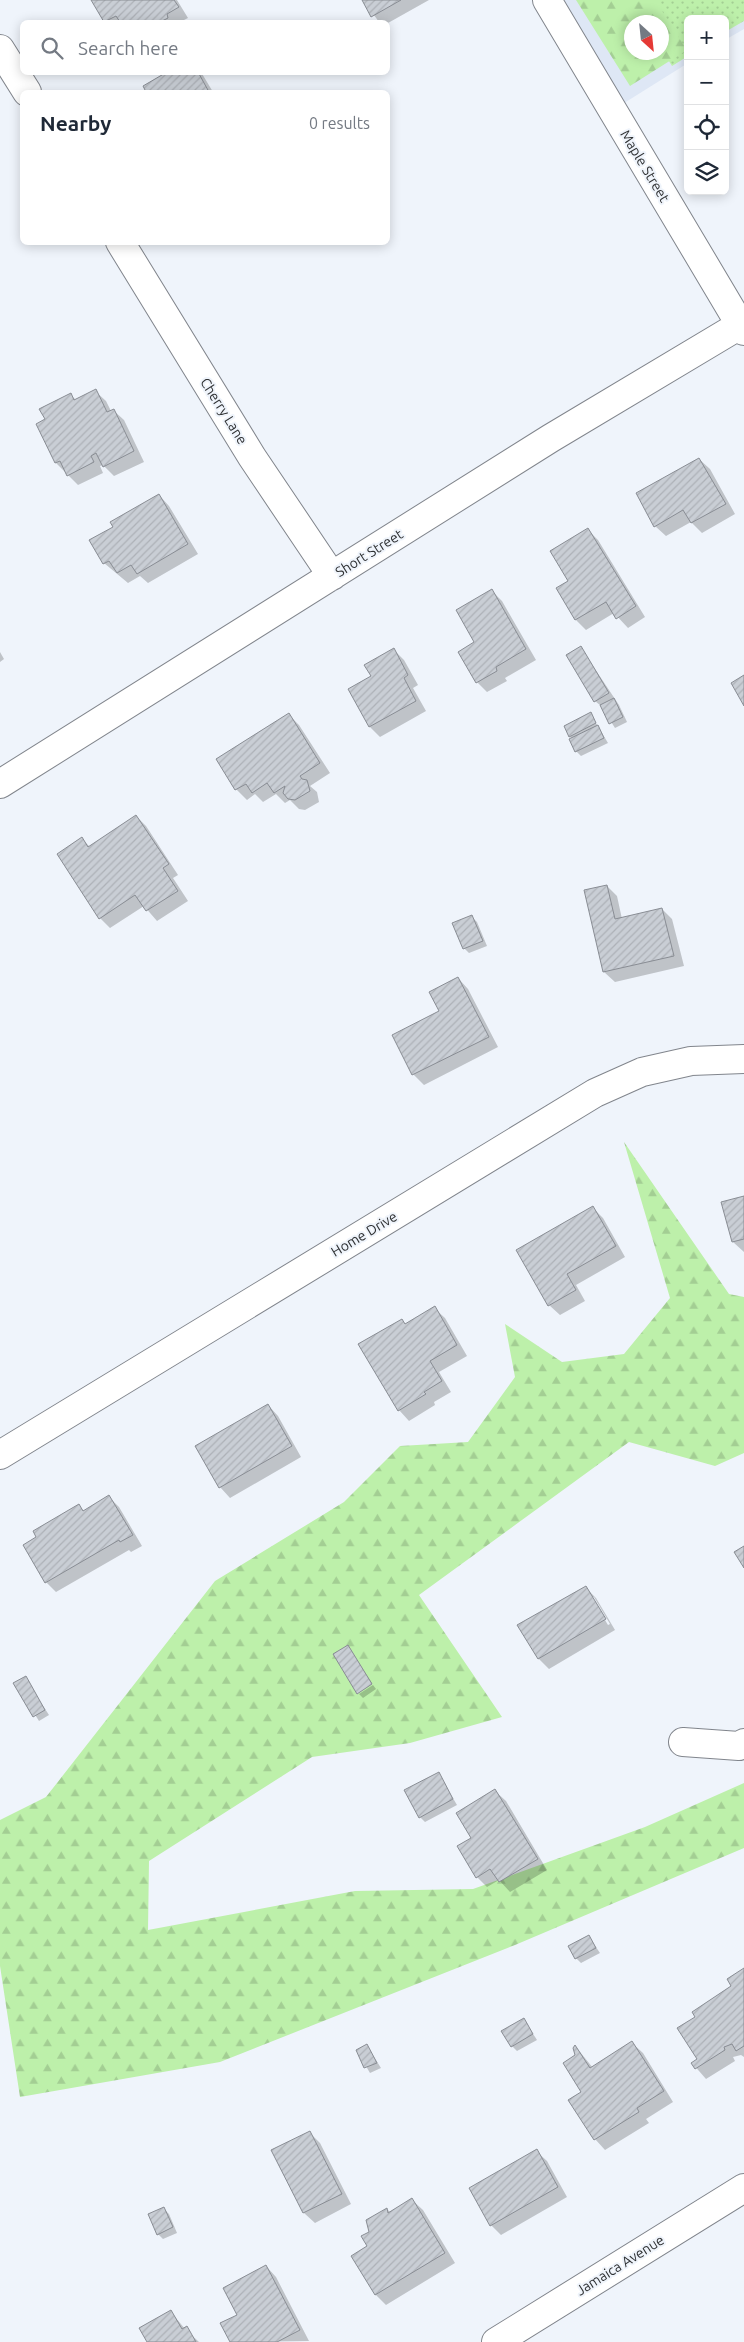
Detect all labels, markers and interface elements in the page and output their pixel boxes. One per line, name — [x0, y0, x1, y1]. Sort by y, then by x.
north arrow — [624, 15, 669, 60]
map controls — [684, 15, 729, 195]
button: + — [684, 15, 729, 60]
search box — [20, 20, 390, 75]
icon: search — [38, 34, 66, 62]
text: Search here — [78, 37, 178, 59]
button: − — [684, 60, 729, 105]
button: locate — [684, 105, 729, 150]
text: Nearby — [40, 111, 111, 135]
text: 0 results — [309, 114, 370, 132]
street label: Maple Street — [617, 127, 673, 205]
button: layers — [684, 150, 729, 195]
street label: Cherry Lane — [197, 375, 251, 447]
street label: Short Street — [332, 526, 406, 580]
street label: Home Drive — [328, 1208, 400, 1260]
street label: Jamaica Avenue — [573, 2232, 667, 2298]

